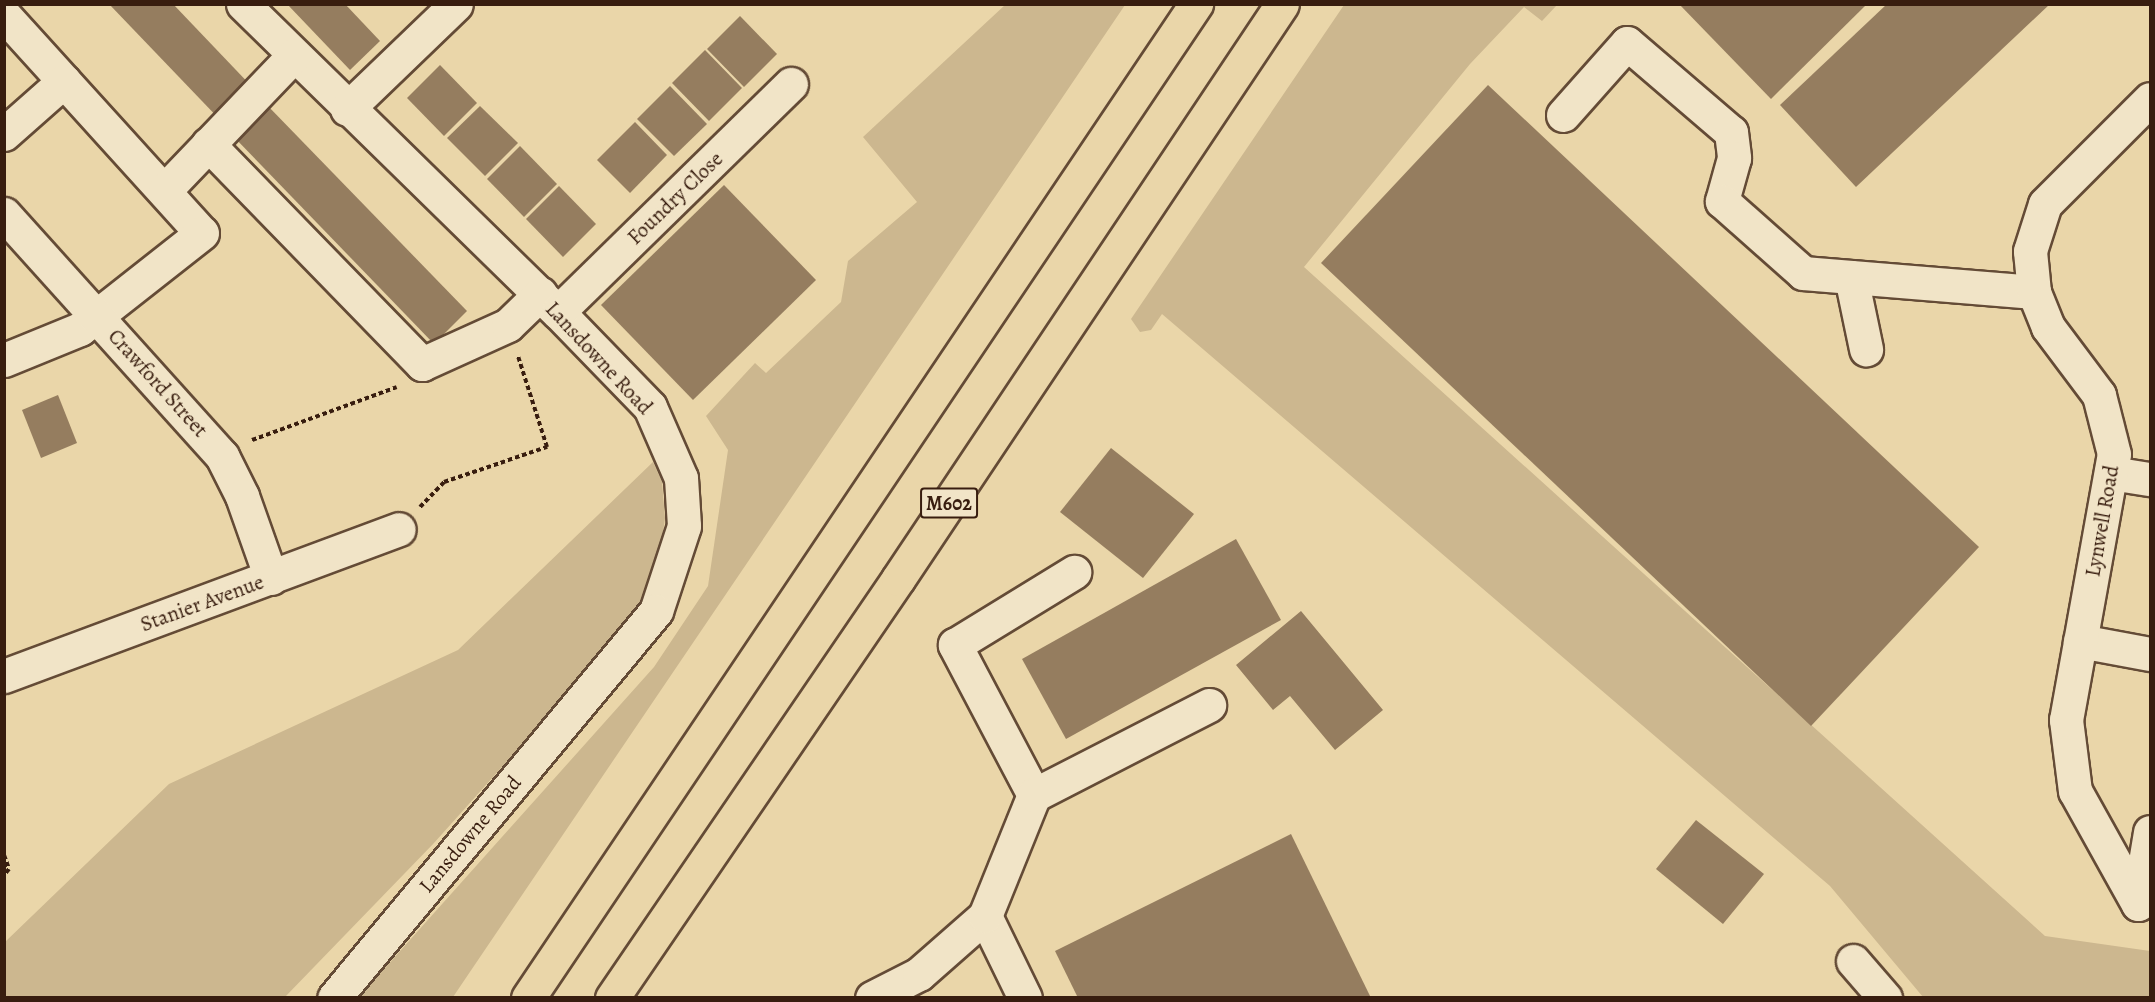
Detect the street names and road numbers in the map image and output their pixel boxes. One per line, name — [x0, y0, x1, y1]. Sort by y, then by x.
street label: Foundry Close — [622, 146, 728, 250]
street label: Lansdowne Road — [540, 296, 658, 420]
street label: Crawford Street — [103, 324, 213, 442]
street label: Lynwell Road — [2080, 463, 2124, 579]
road number: M602 — [919, 486, 979, 520]
street label: Stanier Avenue — [137, 569, 267, 637]
street label: Lansdowne Road — [414, 770, 526, 898]

